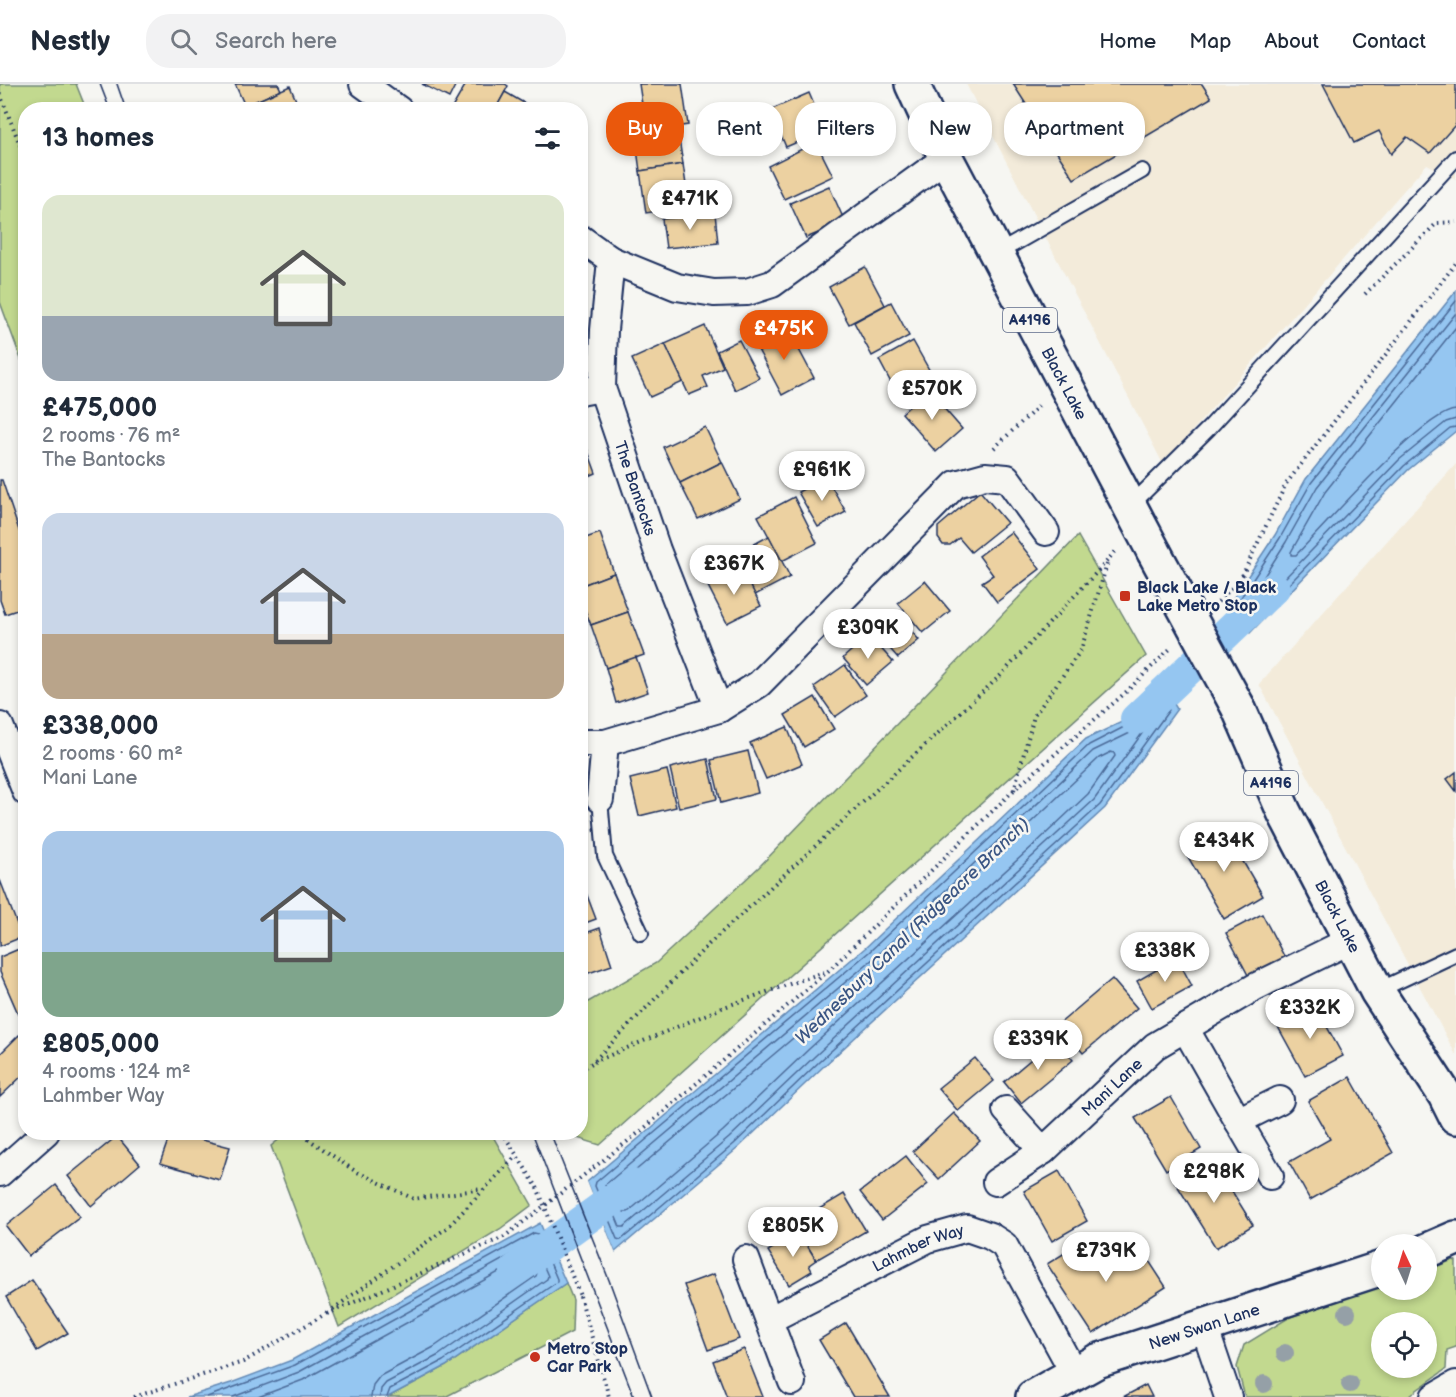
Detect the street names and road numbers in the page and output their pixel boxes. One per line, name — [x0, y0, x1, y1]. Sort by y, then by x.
road number: A4196 — [1003, 308, 1057, 332]
street label: Black Lake — [1037, 344, 1091, 424]
street label: The Bantocks — [610, 439, 659, 538]
road number: A4196 — [1244, 771, 1298, 795]
street label: Black Lake — [1310, 877, 1364, 957]
street label: Mani Lane — [1078, 1054, 1147, 1121]
street label: Lahmber Way — [870, 1221, 967, 1277]
street label: New Swan Lane — [1147, 1300, 1263, 1354]

